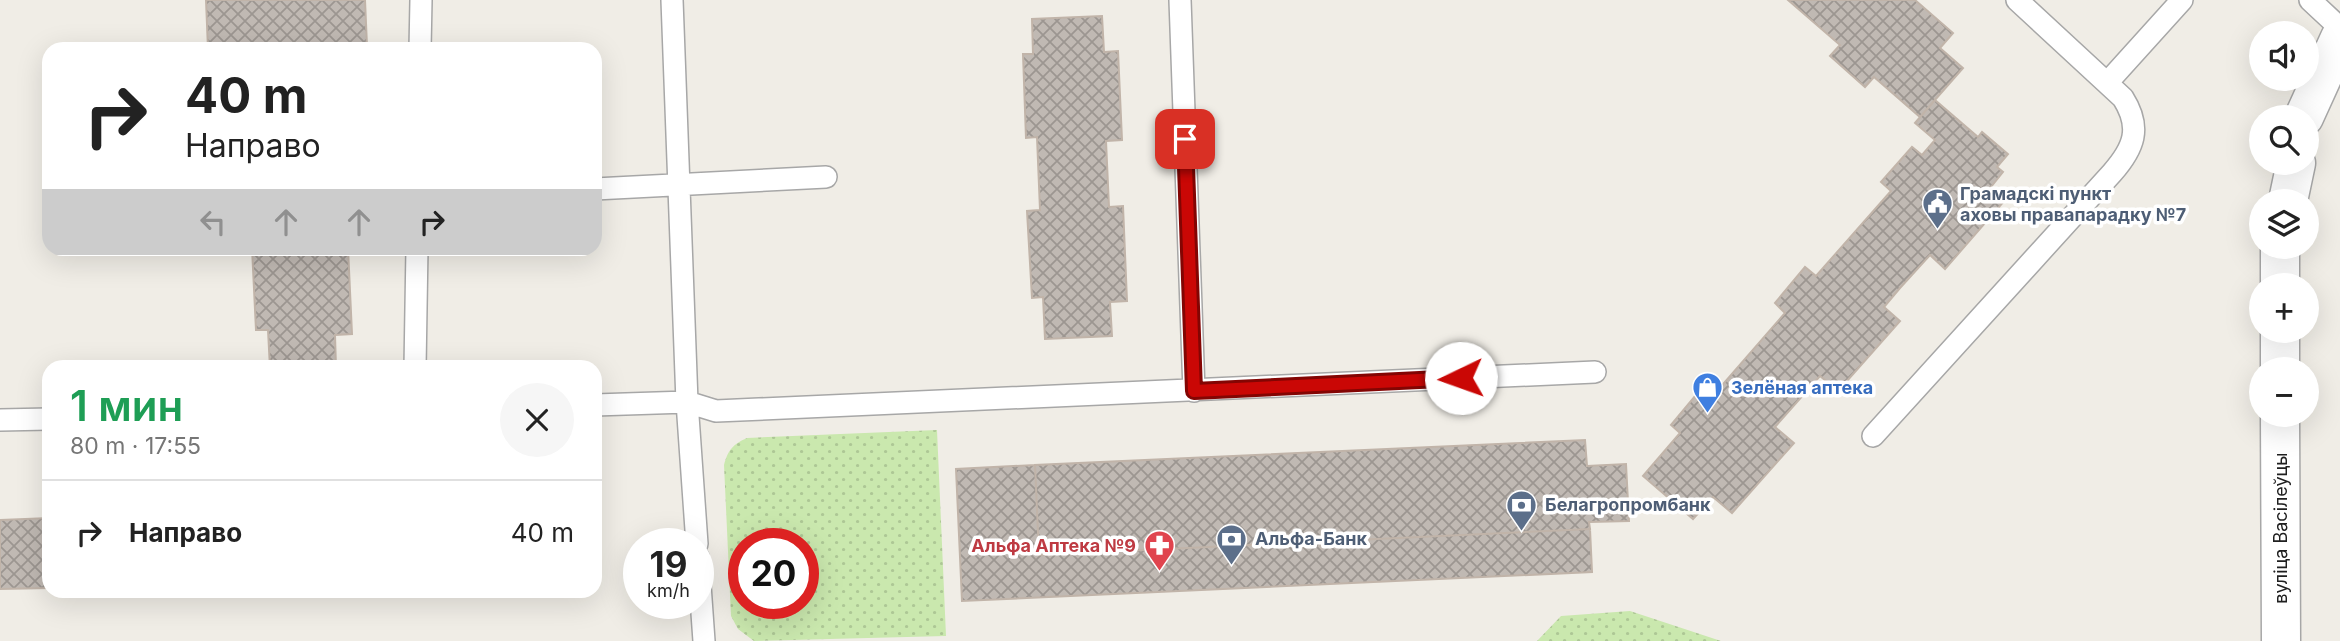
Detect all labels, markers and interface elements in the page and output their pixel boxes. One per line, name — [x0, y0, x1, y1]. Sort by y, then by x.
map controls — [2249, 21, 2319, 427]
button: sound — [2249, 21, 2319, 91]
text: 40 m — [185, 66, 308, 125]
icon: right — [70, 70, 161, 161]
button: search — [2249, 105, 2319, 175]
pin — [1155, 109, 1215, 169]
icon: arrive — [1166, 120, 1204, 158]
text: Направо — [185, 126, 321, 165]
place label: Грамадскі пункт аховы правапарадку №7 — [1960, 183, 2186, 225]
public building icon: Грамадскі пункт аховы правапарадку №7 — [1920, 187, 1954, 231]
button: layers — [2249, 189, 2319, 259]
icon: left — [194, 203, 232, 241]
icon: ahead — [267, 203, 305, 241]
icon: ahead — [340, 203, 378, 241]
icon: right — [413, 203, 451, 241]
button: + — [2249, 273, 2319, 343]
position arrow — [1424, 341, 1498, 415]
button: − — [2249, 357, 2319, 427]
shop icon: Зелёная аптека — [1691, 371, 1725, 415]
place label: Зелёная аптека — [1731, 377, 1873, 398]
text: 1 мин — [70, 380, 183, 431]
button: close — [500, 383, 574, 457]
text: 80 m · 17:55 — [70, 432, 201, 460]
street label: вуліца Васілеўцы — [2270, 452, 2291, 604]
bank icon: Белагропромбанк — [1505, 488, 1539, 532]
place label: Белагропромбанк — [1545, 494, 1711, 515]
icon: right — [70, 514, 108, 552]
text: Направо — [129, 517, 242, 548]
text: 40 m — [511, 517, 574, 548]
bank icon: Альфа-Банк — [1215, 522, 1249, 566]
speed limit sign: 20 — [728, 528, 819, 619]
place label: Альфа-Банк — [1255, 528, 1367, 549]
pharmacy icon: Альфа Аптека №9 — [1142, 529, 1176, 573]
place label: Альфа Аптека №9 — [971, 535, 1136, 556]
text: 19 — [650, 543, 687, 585]
text: km/h — [647, 580, 690, 601]

